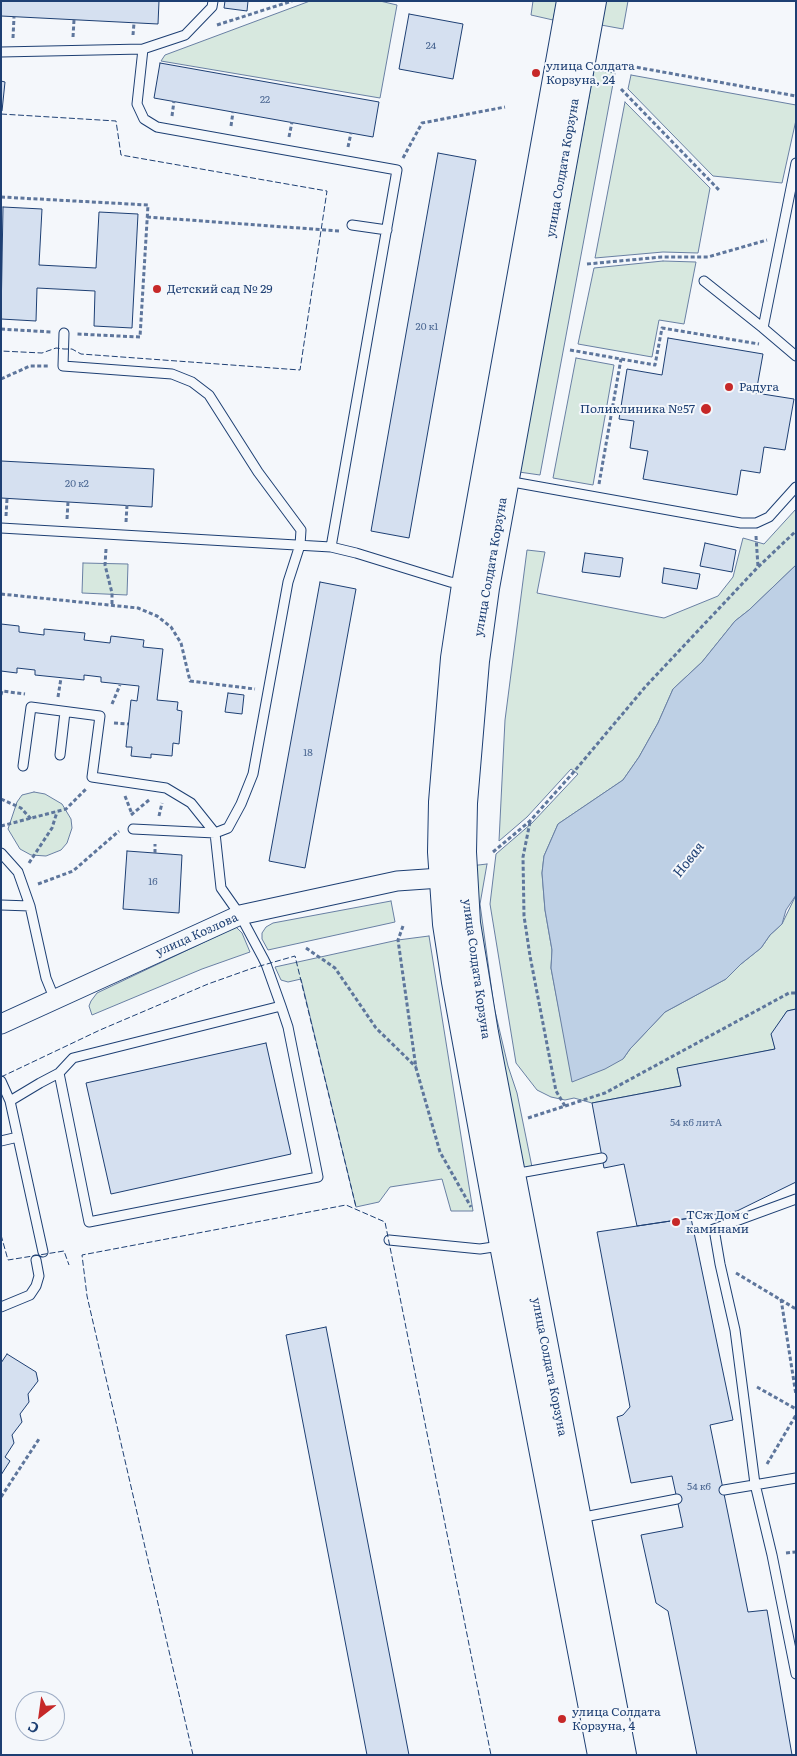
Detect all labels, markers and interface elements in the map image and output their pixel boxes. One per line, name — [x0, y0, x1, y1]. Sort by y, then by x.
house number: 24 — [426, 40, 436, 52]
place label: улица Солдата Корзуна, 24 — [546, 59, 635, 87]
marker: улица Солдата Корзуна, 24 — [530, 67, 542, 79]
house number: 22 — [260, 94, 270, 106]
street label: улица Солдата Корзуна — [544, 97, 582, 239]
place label: Детский сад № 29 — [167, 282, 273, 296]
marker: Детский сад № 29 — [151, 283, 163, 295]
house number: 20 к1 — [416, 321, 438, 333]
place label: Радуга — [739, 380, 779, 394]
marker: Радуга — [723, 381, 735, 393]
place label: Поликлиника №57 — [580, 402, 695, 416]
marker: Поликлиника №57 — [699, 402, 713, 416]
house number: 20 к2 — [65, 478, 89, 490]
street label: улица Солдата Корзуна — [472, 496, 510, 638]
house number: 18 — [303, 747, 313, 759]
water label: Новая — [670, 839, 708, 881]
house number: 16 — [148, 876, 158, 888]
street label: улица Солдата Корзуна — [459, 898, 493, 1040]
street label: улица Козлова — [154, 910, 240, 960]
house number: 54 к6 литА — [670, 1117, 722, 1129]
place label: ТСж Дом с каминами — [686, 1208, 749, 1236]
marker: ТСж Дом с каминами — [670, 1216, 682, 1228]
street label: улица Солдата Корзуна — [528, 1296, 570, 1438]
house number: 54 к6 — [687, 1481, 711, 1493]
north arrow — [15, 1691, 65, 1741]
place label: улица Солдата Корзуна, 4 — [572, 1705, 661, 1733]
marker: улица Солдата Корзуна, 4 — [556, 1713, 568, 1725]
text: С — [24, 1717, 42, 1739]

